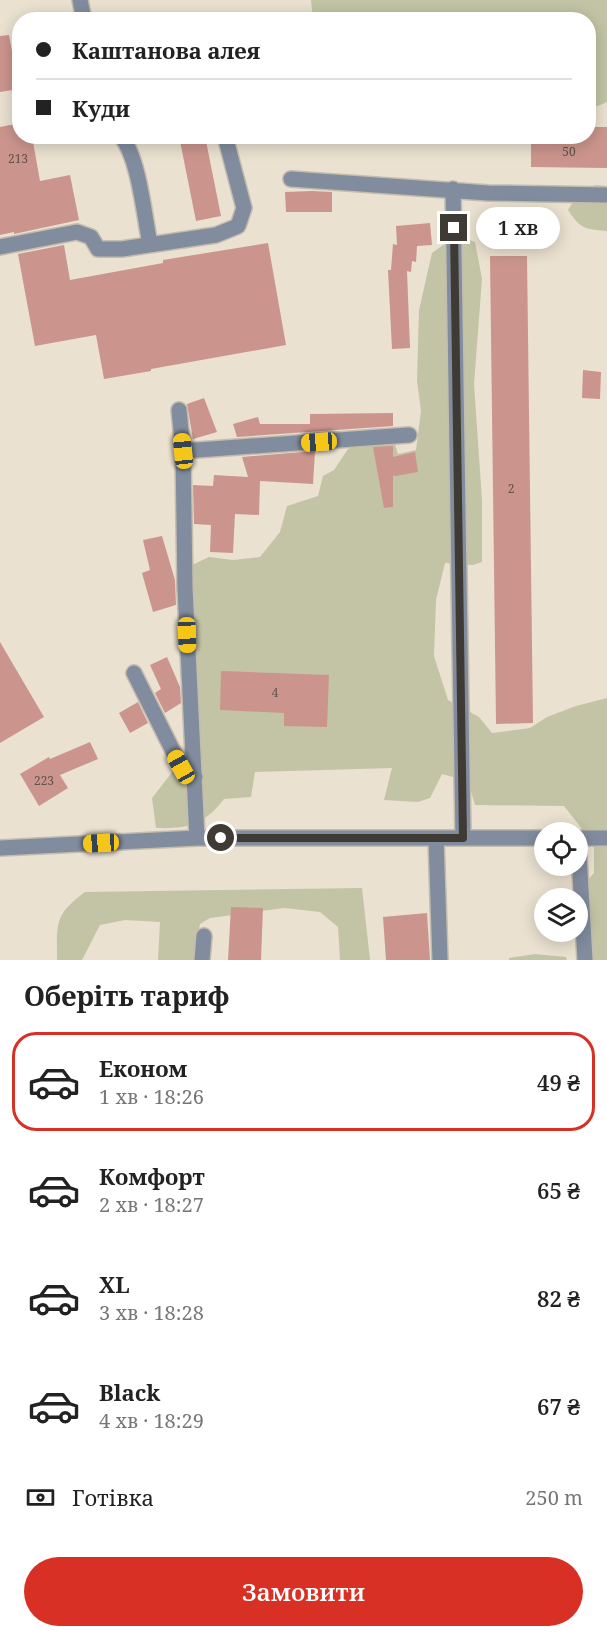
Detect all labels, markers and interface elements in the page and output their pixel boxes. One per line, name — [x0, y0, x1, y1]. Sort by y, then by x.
text: Каштанова алея — [72, 35, 260, 65]
text: Куди — [72, 93, 130, 123]
house number: 50 — [562, 143, 576, 160]
house number: 213 — [8, 150, 28, 167]
callout: 1 хв — [475, 207, 559, 249]
route end — [440, 214, 467, 241]
text: 1 хв — [498, 214, 538, 241]
car — [172, 432, 194, 470]
car — [300, 432, 338, 452]
house number: 2 — [508, 480, 514, 497]
car — [177, 617, 197, 653]
house number: 4 — [272, 684, 279, 701]
car — [164, 747, 198, 787]
house number: 223 — [34, 772, 54, 789]
map controls — [534, 822, 588, 942]
button: locate — [534, 822, 588, 876]
route start — [207, 824, 234, 851]
car — [83, 833, 119, 853]
button: layers — [534, 888, 588, 942]
text: Оберіть тариф — [24, 977, 229, 1014]
text: Економ — [99, 1053, 187, 1083]
icon: car — [27, 1055, 81, 1109]
text: 49 ₴ — [537, 1067, 580, 1097]
text: 1 хв · 18:26 — [99, 1083, 204, 1110]
text: Комфорт — [99, 1161, 205, 1191]
icon: car — [27, 1163, 81, 1217]
text: 65 ₴ — [537, 1175, 580, 1205]
text: 2 хв · 18:27 — [99, 1191, 204, 1218]
text: XL — [99, 1269, 130, 1299]
icon: car — [27, 1271, 81, 1325]
text: 82 ₴ — [537, 1283, 580, 1313]
text: 3 хв · 18:28 — [99, 1299, 204, 1326]
text: Black — [99, 1377, 160, 1407]
icon: car — [27, 1379, 81, 1433]
text: 67 ₴ — [537, 1391, 580, 1421]
text: 4 хв · 18:29 — [99, 1407, 204, 1434]
icon: cash — [24, 1481, 57, 1514]
text: Готівка — [72, 1482, 154, 1512]
text: 250 m — [525, 1484, 583, 1511]
button: Замовити — [24, 1557, 583, 1626]

